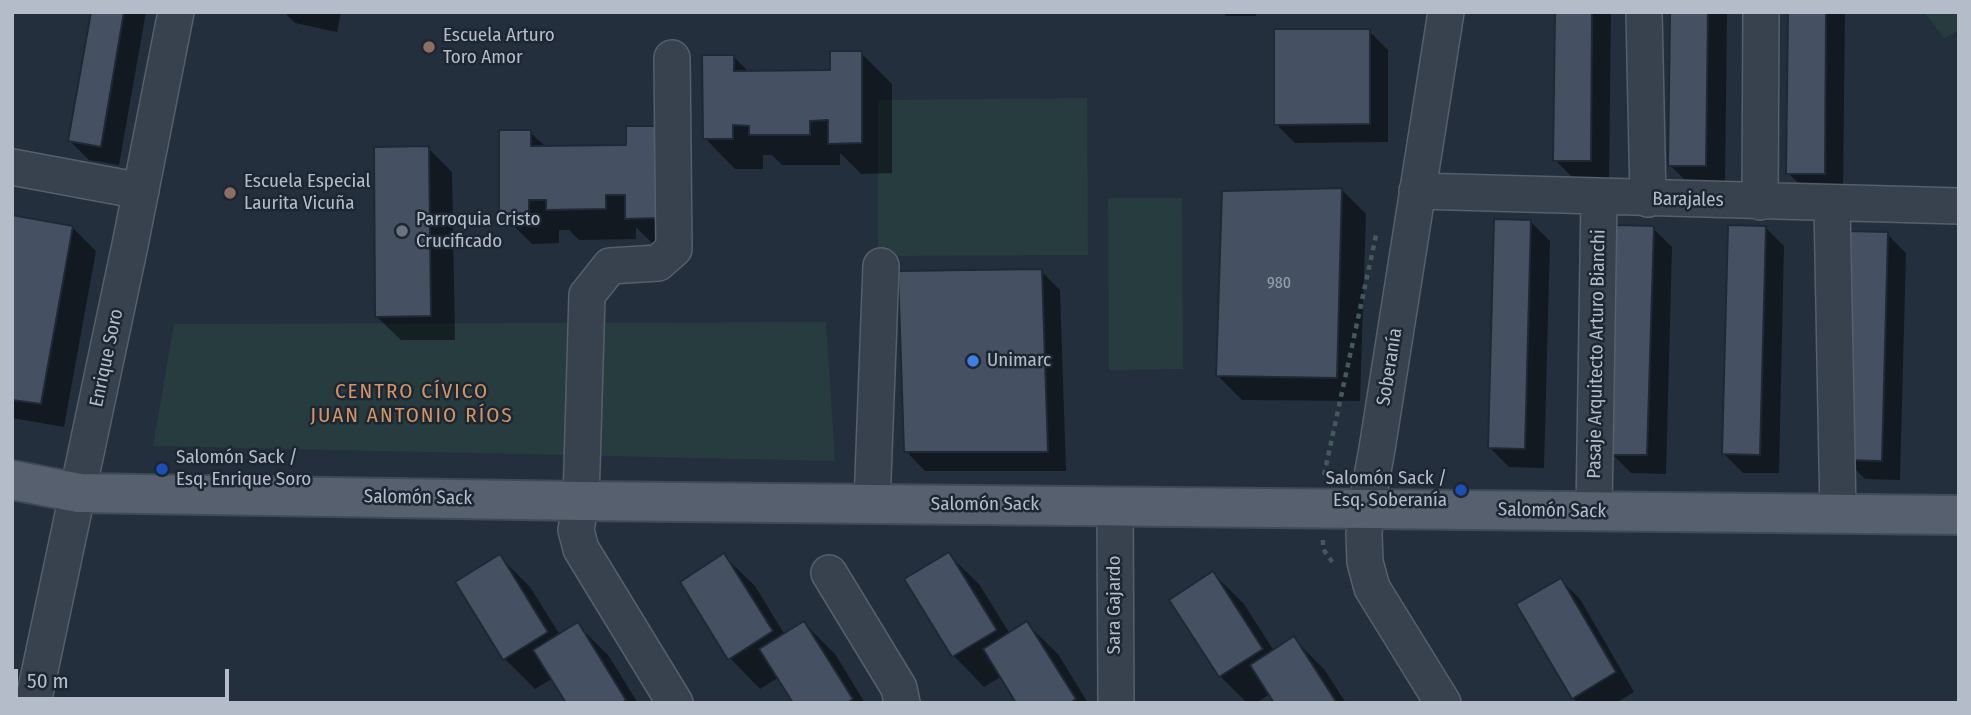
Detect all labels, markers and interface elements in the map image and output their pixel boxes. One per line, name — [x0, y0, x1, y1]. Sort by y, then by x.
place label: Escuela Arturo Toro Amor — [443, 25, 555, 69]
marker: Escuela Arturo Toro Amor — [421, 39, 437, 55]
place label: Escuela Especial Laurita Vicuña — [244, 171, 370, 215]
marker: Escuela Especial Laurita Vicuña — [222, 185, 238, 201]
street label: Barajales — [1652, 188, 1724, 212]
place label: Parroquia Cristo Crucificado — [416, 209, 540, 253]
marker: Parroquia Cristo Crucificado — [394, 223, 410, 239]
street label: Pasaje Arquitecto Arturo Bianchi — [1583, 229, 1611, 479]
house number: 980 — [1267, 274, 1291, 294]
street label: Enrique Soro — [85, 307, 129, 409]
street label: Soberanía — [1373, 327, 1407, 407]
place label: Unimarc — [987, 350, 1051, 372]
marker: Unimarc — [965, 353, 981, 369]
district label: CENTRO CÍVICO JUAN ANTONIO RÍOS — [312, 379, 512, 429]
place label: Salomón Sack / Esq. Enrique Soro — [176, 447, 311, 491]
marker: Salomón Sack / Esq. Enrique Soro — [154, 461, 170, 477]
place label: Salomón Sack / Esq. Soberanía — [1325, 468, 1447, 512]
marker: Salomón Sack / Esq. Soberanía — [1453, 482, 1469, 498]
street label: Salomón Sack — [364, 486, 472, 510]
street label: Salomón Sack — [931, 494, 1039, 516]
street label: Salomón Sack — [1498, 499, 1606, 523]
street label: Sara Gajardo — [1104, 556, 1126, 654]
scale bar — [18, 656, 233, 700]
text: 50 m — [27, 668, 69, 694]

